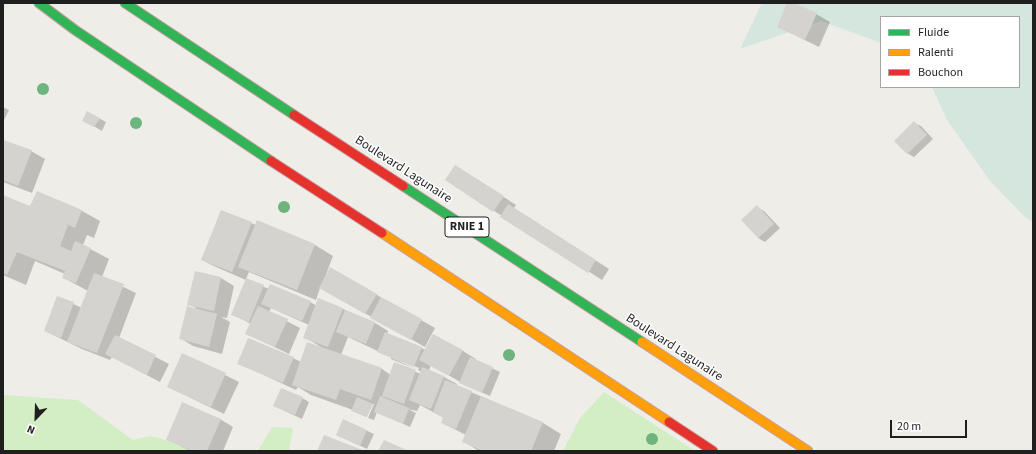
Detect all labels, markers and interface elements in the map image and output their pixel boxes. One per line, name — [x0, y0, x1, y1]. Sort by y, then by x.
legend — [880, 16, 1020, 88]
text: Fluide — [918, 24, 949, 41]
text: Ralenti — [918, 44, 953, 61]
text: Bouchon — [918, 64, 963, 81]
street label: Boulevard Lagunaire — [352, 133, 454, 207]
road number: RNIE 1 — [445, 217, 489, 237]
street label: Boulevard Lagunaire — [623, 311, 725, 385]
north arrow — [16, 398, 56, 438]
scale bar — [892, 412, 969, 438]
text: 20 m — [897, 418, 921, 435]
text: N — [25, 421, 37, 438]

